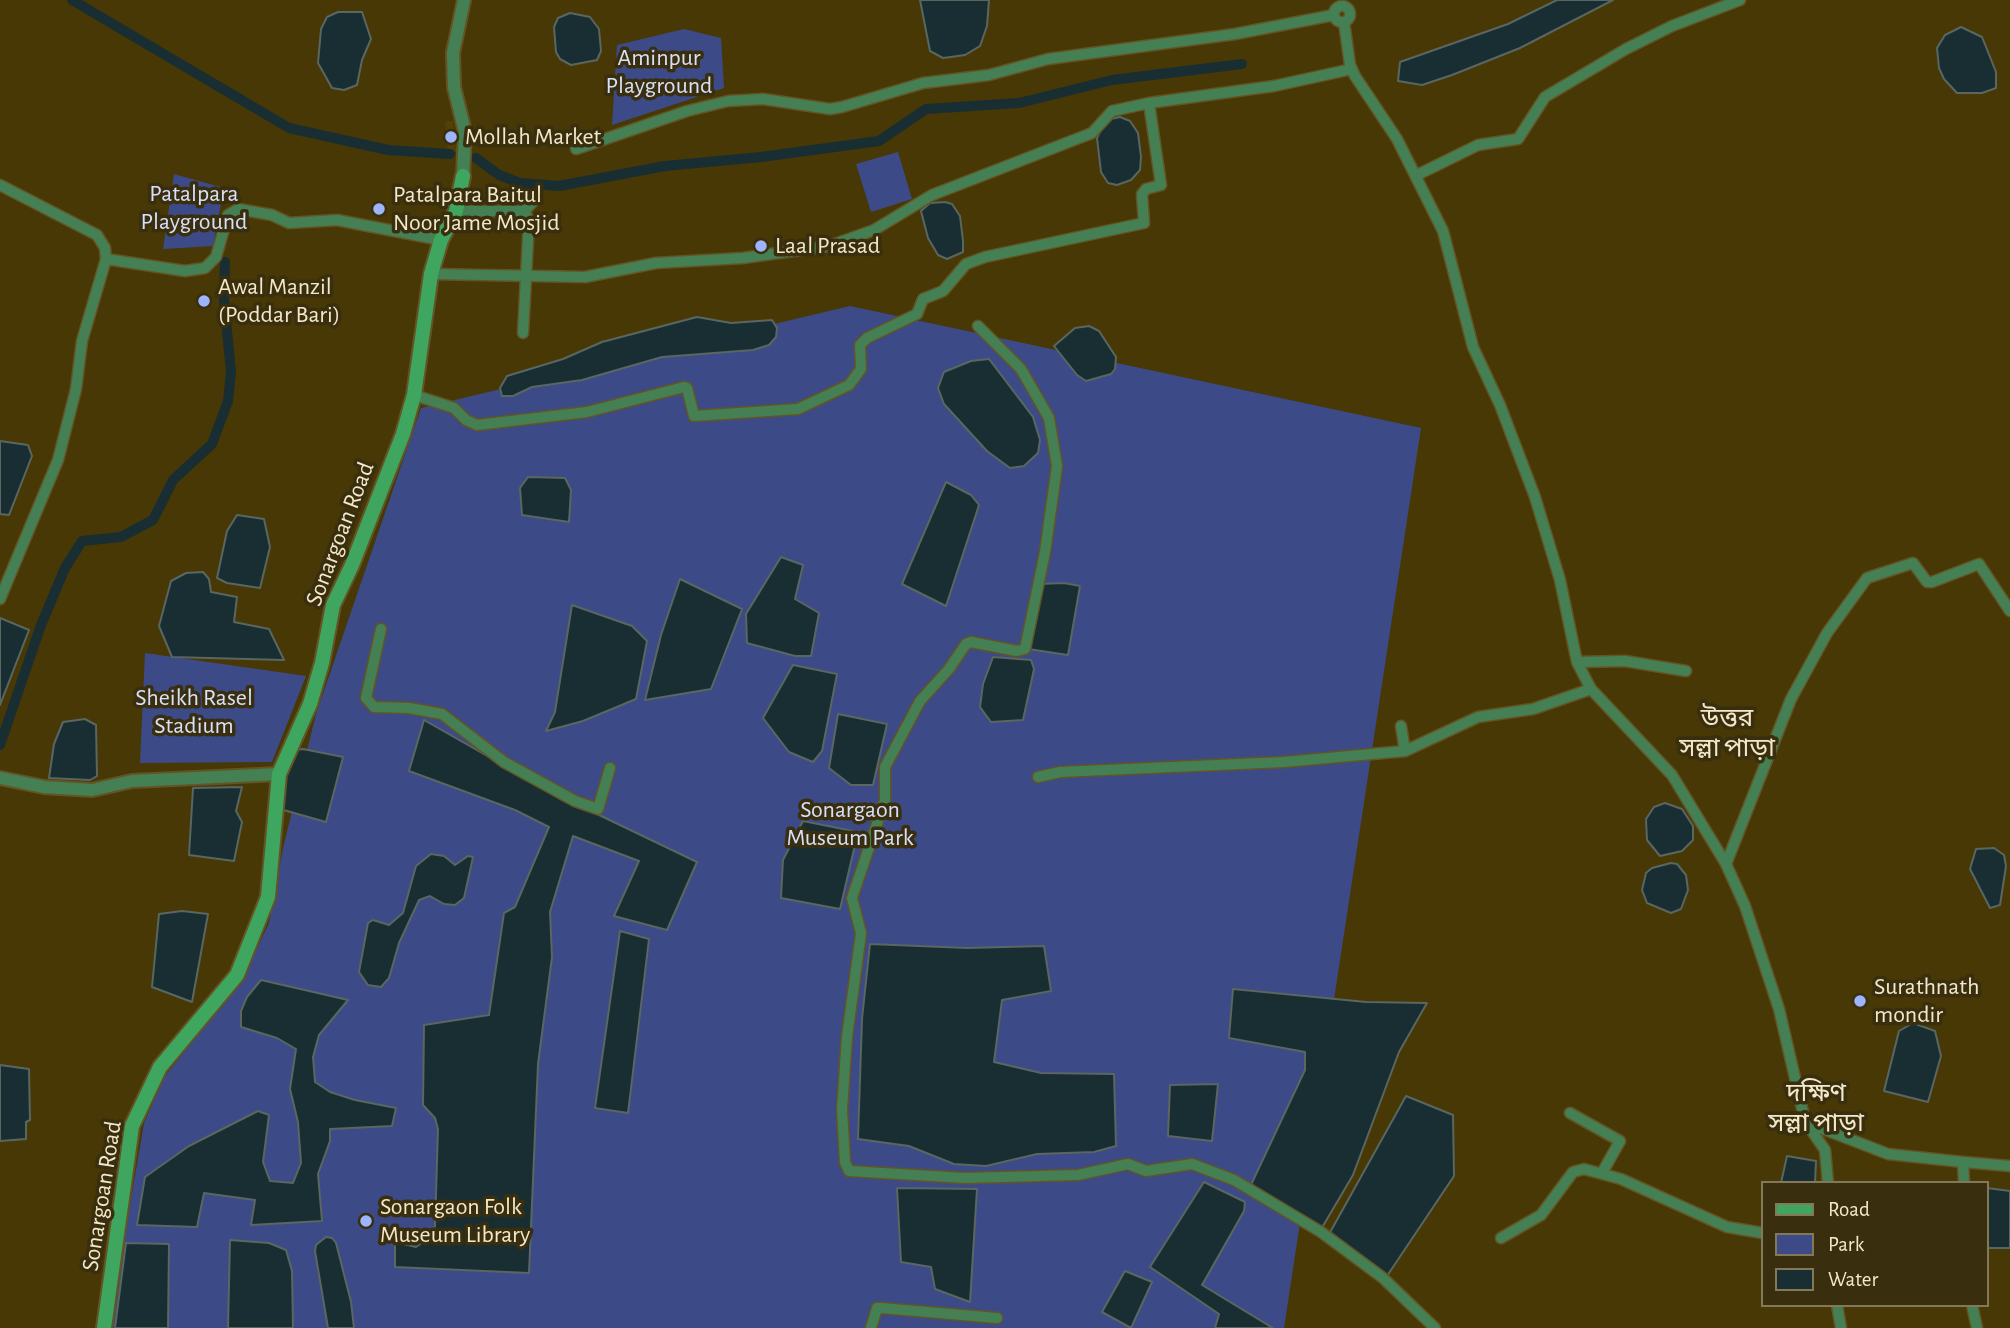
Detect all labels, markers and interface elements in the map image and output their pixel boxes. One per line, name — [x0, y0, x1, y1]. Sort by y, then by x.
park label: Aminpur Playground — [606, 44, 712, 100]
place label: Mollah Market — [465, 123, 601, 151]
marker: Mollah Market — [443, 129, 459, 145]
park label: Patalpara Playground — [141, 180, 247, 236]
place label: Patalpara Baitul Noor Jame Mosjid — [393, 181, 560, 237]
marker: Patalpara Baitul Noor Jame Mosjid — [371, 201, 387, 217]
place label: Laal Prasad — [775, 232, 880, 260]
marker: Laal Prasad — [753, 238, 769, 254]
place label: Awal Manzil (Poddar Bari) — [218, 273, 340, 329]
marker: Awal Manzil (Poddar Bari) — [196, 293, 212, 309]
street label: Sonargoan Road — [299, 458, 381, 610]
park label: Sheikh Rasel Stadium — [135, 684, 253, 740]
district label: উত্তর সল্লা পাড়া — [1679, 702, 1775, 764]
park label: Sonargaon Museum Park — [786, 796, 914, 852]
place label: Surathnath mondir — [1874, 973, 1979, 1029]
marker: Surathnath mondir — [1852, 993, 1868, 1009]
district label: দক্ষিণ সল্লা পাড়া — [1768, 1077, 1864, 1138]
street label: Sonargoan Road — [76, 1119, 128, 1273]
legend — [1762, 1181, 1989, 1307]
place label: Sonargaon Folk Museum Library — [380, 1193, 530, 1249]
text: Road — [1828, 1199, 1870, 1220]
marker: Sonargaon Folk Museum Library — [358, 1213, 374, 1229]
text: Park — [1828, 1234, 1864, 1255]
text: Water — [1828, 1269, 1878, 1290]

